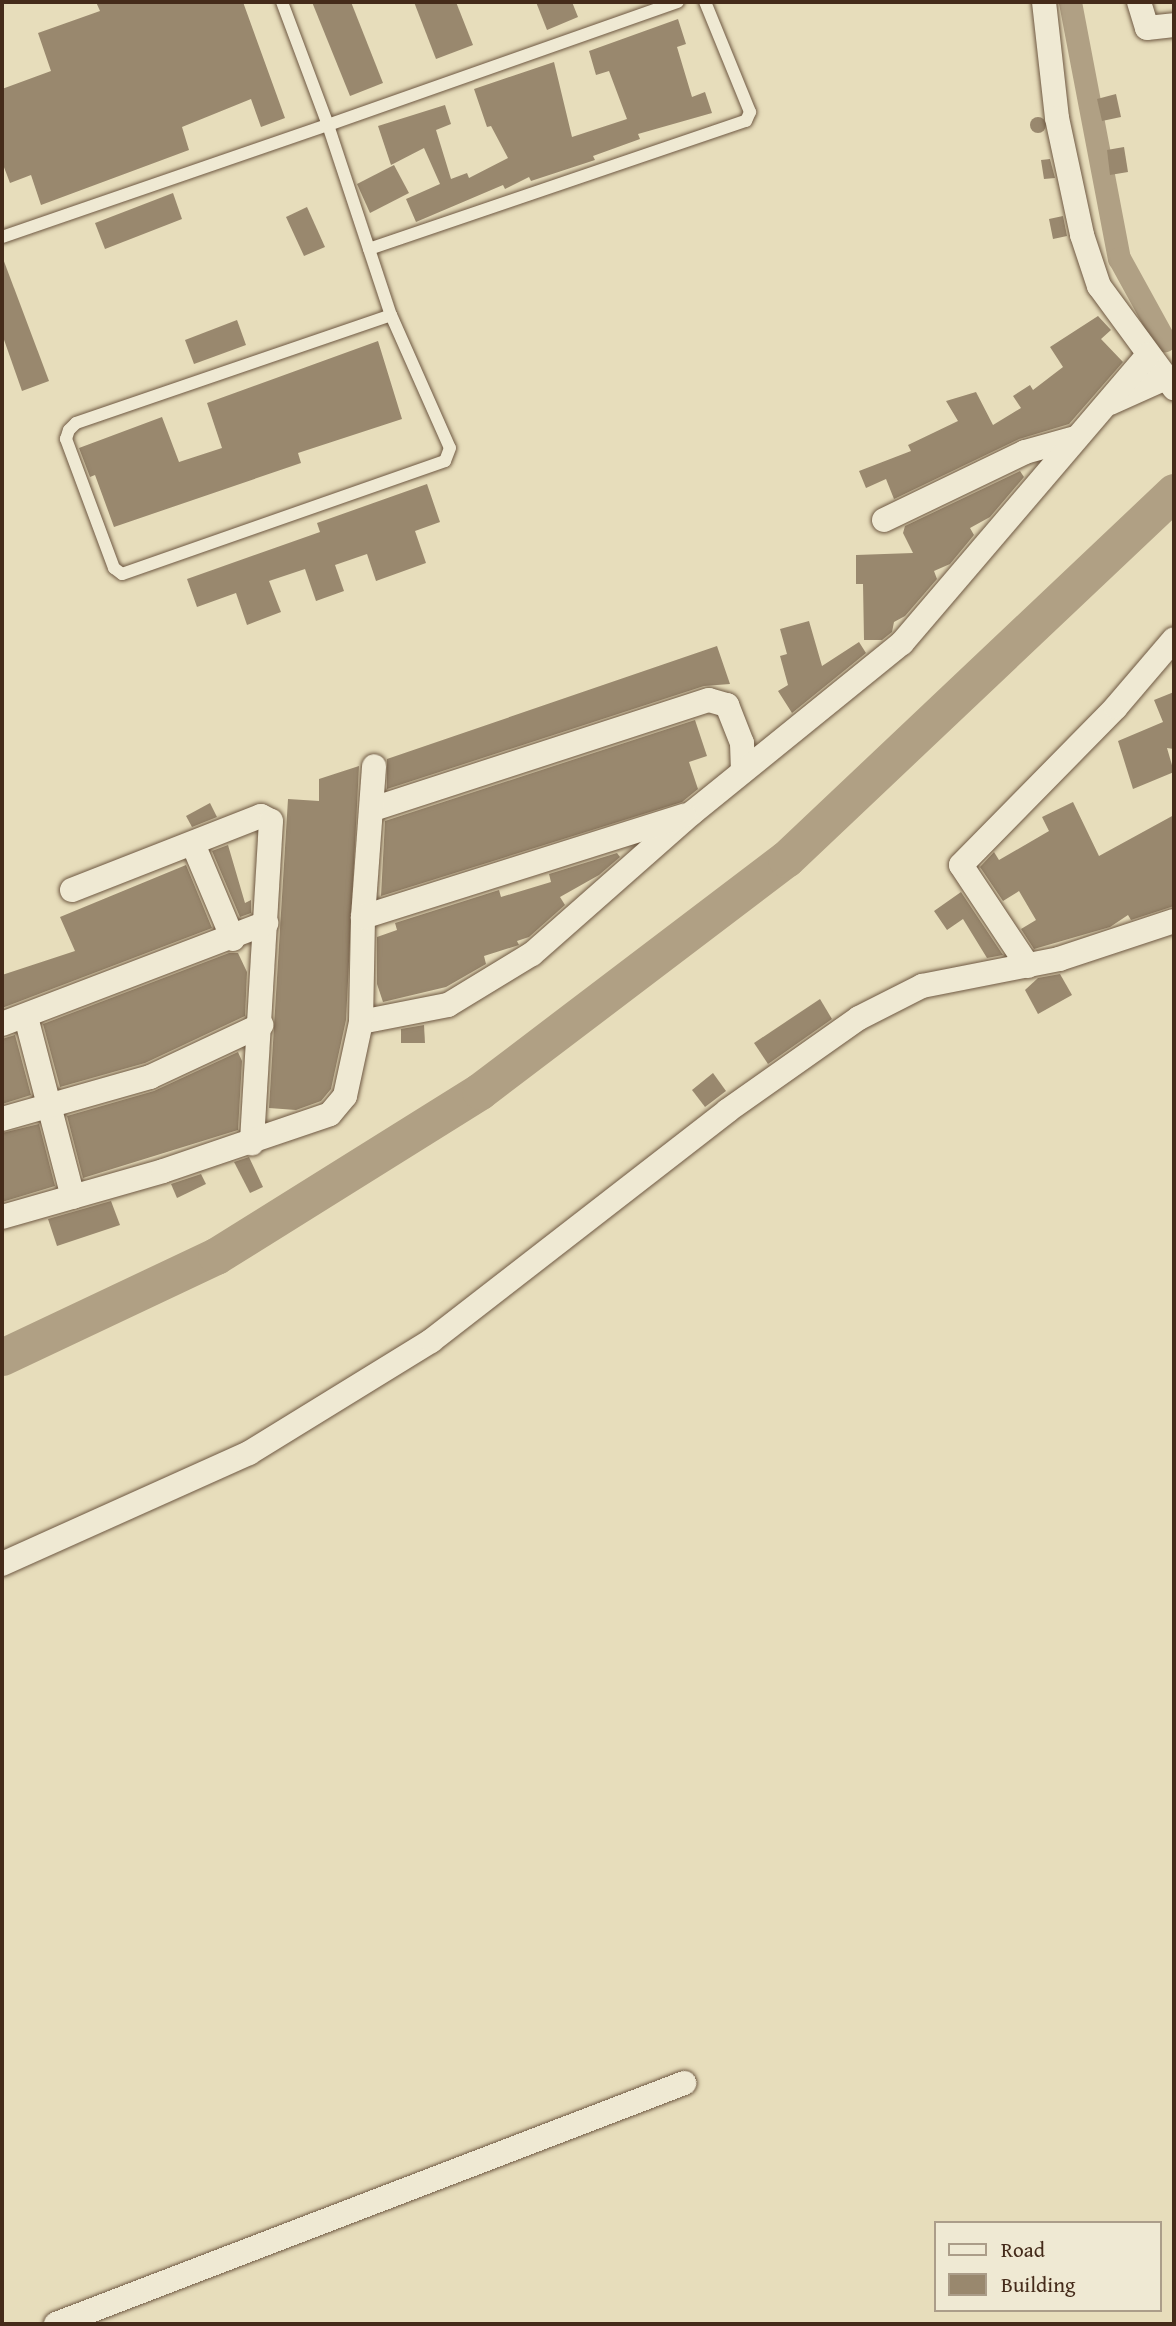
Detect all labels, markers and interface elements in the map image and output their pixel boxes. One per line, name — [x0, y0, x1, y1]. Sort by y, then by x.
legend — [934, 2221, 1162, 2312]
text: Road — [1001, 2234, 1045, 2265]
text: Building — [1001, 2269, 1075, 2300]

